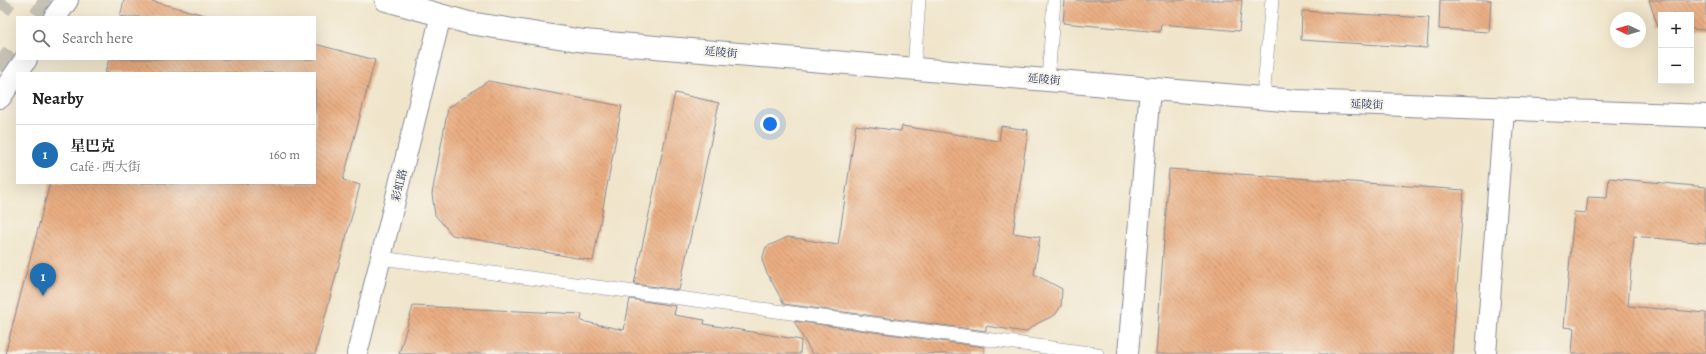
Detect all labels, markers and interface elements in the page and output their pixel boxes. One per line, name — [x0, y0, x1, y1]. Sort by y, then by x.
north arrow — [1610, 12, 1646, 48]
map controls — [1658, 12, 1694, 84]
button: + — [1658, 12, 1694, 48]
search box — [16, 16, 316, 60]
icon: search — [30, 27, 52, 49]
text: Search here — [62, 28, 133, 48]
street label: 延陵街 — [704, 44, 738, 61]
button: − — [1658, 48, 1694, 84]
street label: 延陵街 — [1027, 71, 1061, 88]
text: Nearby — [32, 87, 83, 110]
street label: 延陵街 — [1350, 96, 1384, 113]
your location — [760, 114, 780, 134]
text: 星巴克 — [70, 136, 115, 156]
text: 1 — [43, 146, 47, 163]
text: 160 m — [269, 146, 300, 163]
text: Café · 西大街 — [70, 158, 141, 175]
street label: 彩虹路 — [388, 167, 411, 203]
pin: 1 — [30, 263, 56, 296]

